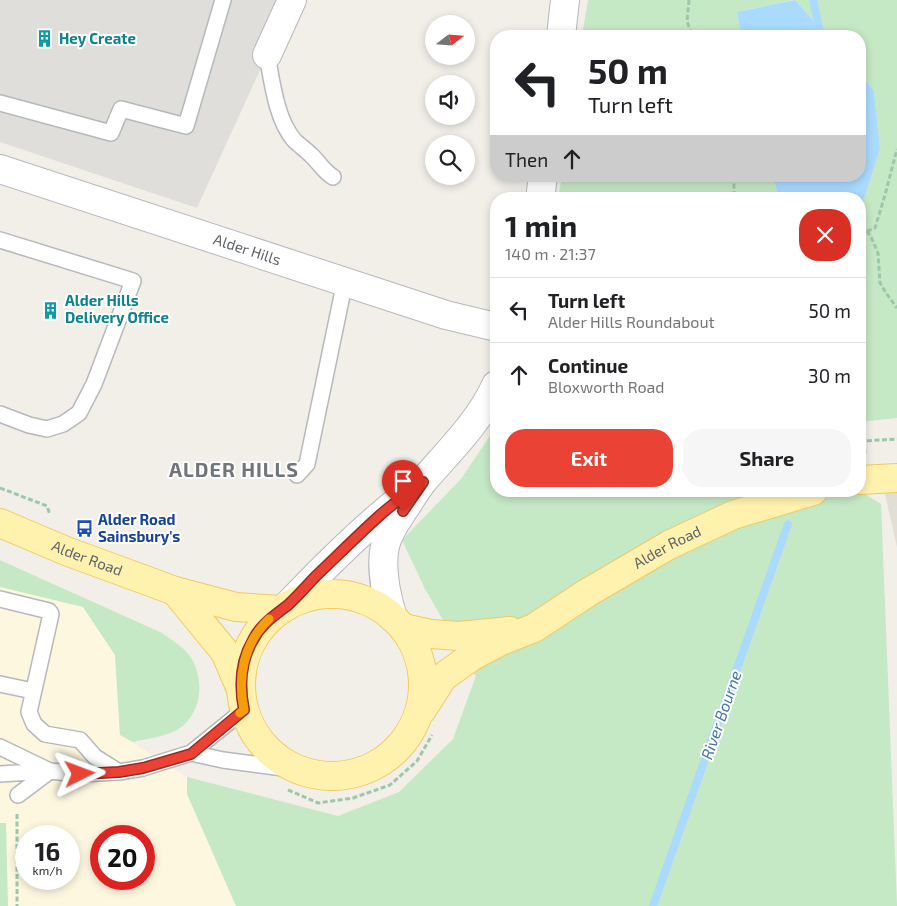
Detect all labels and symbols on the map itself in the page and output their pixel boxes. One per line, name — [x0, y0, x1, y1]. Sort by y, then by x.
north arrow — [425, 15, 475, 65]
building icon: Hey Create — [35, 29, 55, 49]
place label: Hey Create — [59, 29, 136, 48]
street label: Alder Hills — [211, 230, 283, 268]
place label: Alder Hills Delivery Office — [65, 291, 169, 327]
building icon: Alder Hills Delivery Office — [41, 300, 61, 320]
district label: ALDER HILLS — [169, 457, 299, 481]
pin — [382, 460, 424, 511]
place label: Alder Road Sainsbury's — [98, 510, 180, 546]
bus stop icon: Alder Road Sainsbury's — [74, 519, 94, 539]
street label: Alder Road — [630, 521, 704, 572]
street label: Alder Road — [49, 536, 125, 579]
water label: River Bourne — [696, 668, 745, 762]
position arrow — [53, 747, 105, 799]
speed limit sign: 20 — [90, 825, 155, 890]

